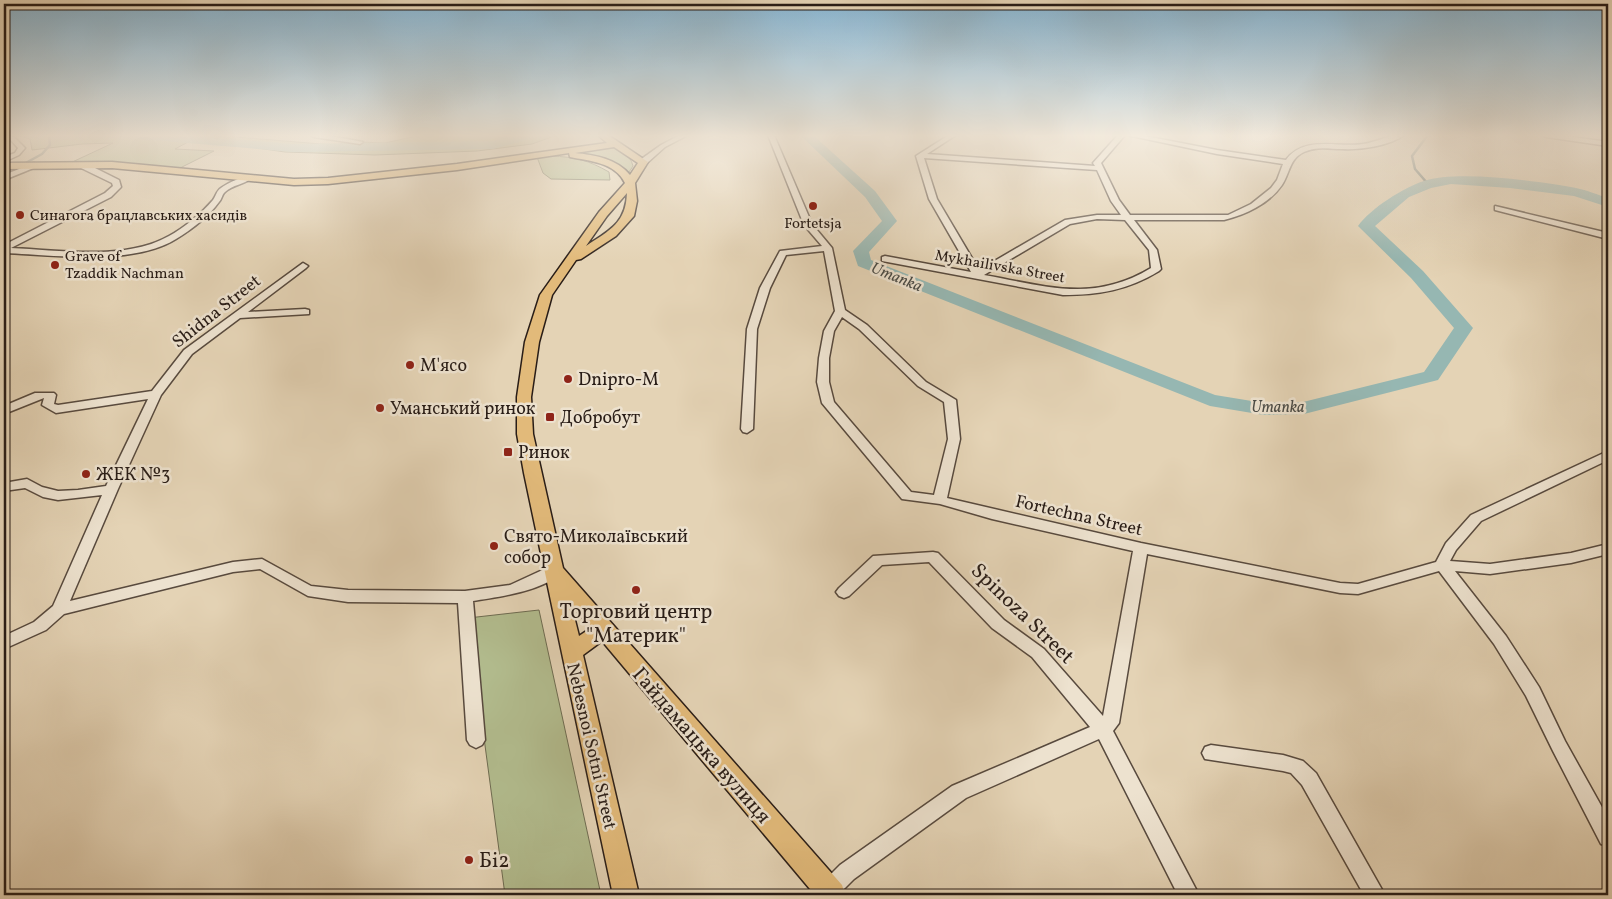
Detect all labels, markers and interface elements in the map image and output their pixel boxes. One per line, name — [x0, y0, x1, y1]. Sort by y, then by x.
marker: Fortetsja — [807, 200, 819, 212]
place label: Синагога брацлавських хасидів — [30, 206, 247, 227]
marker: Синагога брацлавських хасидів — [14, 209, 26, 221]
place label: Fortetsja — [784, 214, 842, 235]
street label: Mykhailivska Street — [933, 246, 1066, 289]
place label: Grave of Tzaddik Nachman — [65, 247, 184, 285]
water label: Umanka — [867, 258, 925, 298]
marker: Grave of Tzaddik Nachman — [49, 259, 61, 271]
street label: Shidna Street — [167, 269, 267, 355]
place label: М'ясо — [420, 354, 467, 379]
marker: М'ясо — [404, 359, 416, 371]
place label: Dnipro-M — [578, 368, 659, 393]
marker: Dnipro-M — [562, 373, 574, 385]
place label: Уманський ринок — [390, 397, 536, 422]
water label: Umanka — [1251, 397, 1305, 419]
marker: Уманський ринок — [374, 402, 386, 414]
place label: Добробут — [560, 406, 640, 431]
marker: Добробут — [544, 411, 556, 423]
place label: Ринок — [518, 441, 570, 466]
marker: Ринок — [502, 446, 514, 458]
place label: ЖЕК №3 — [96, 463, 170, 488]
marker: ЖЕК №3 — [80, 468, 92, 480]
street label: Fortechna Street — [1013, 490, 1145, 543]
place label: Свято-Миколаївський собор — [504, 525, 688, 571]
marker: Свято-Миколаївський собор — [488, 540, 500, 552]
street label: Spinoza Street — [964, 557, 1080, 671]
marker: Торговий центр "Материк" — [630, 584, 642, 596]
place label: Торговий центр "Материк" — [560, 598, 712, 651]
street label: Nebesnoi Sotni Street — [559, 661, 622, 832]
street label: Гайдамацька вулиця — [625, 661, 777, 831]
place label: Бі2 — [479, 847, 510, 876]
marker: Бі2 — [463, 854, 475, 866]

